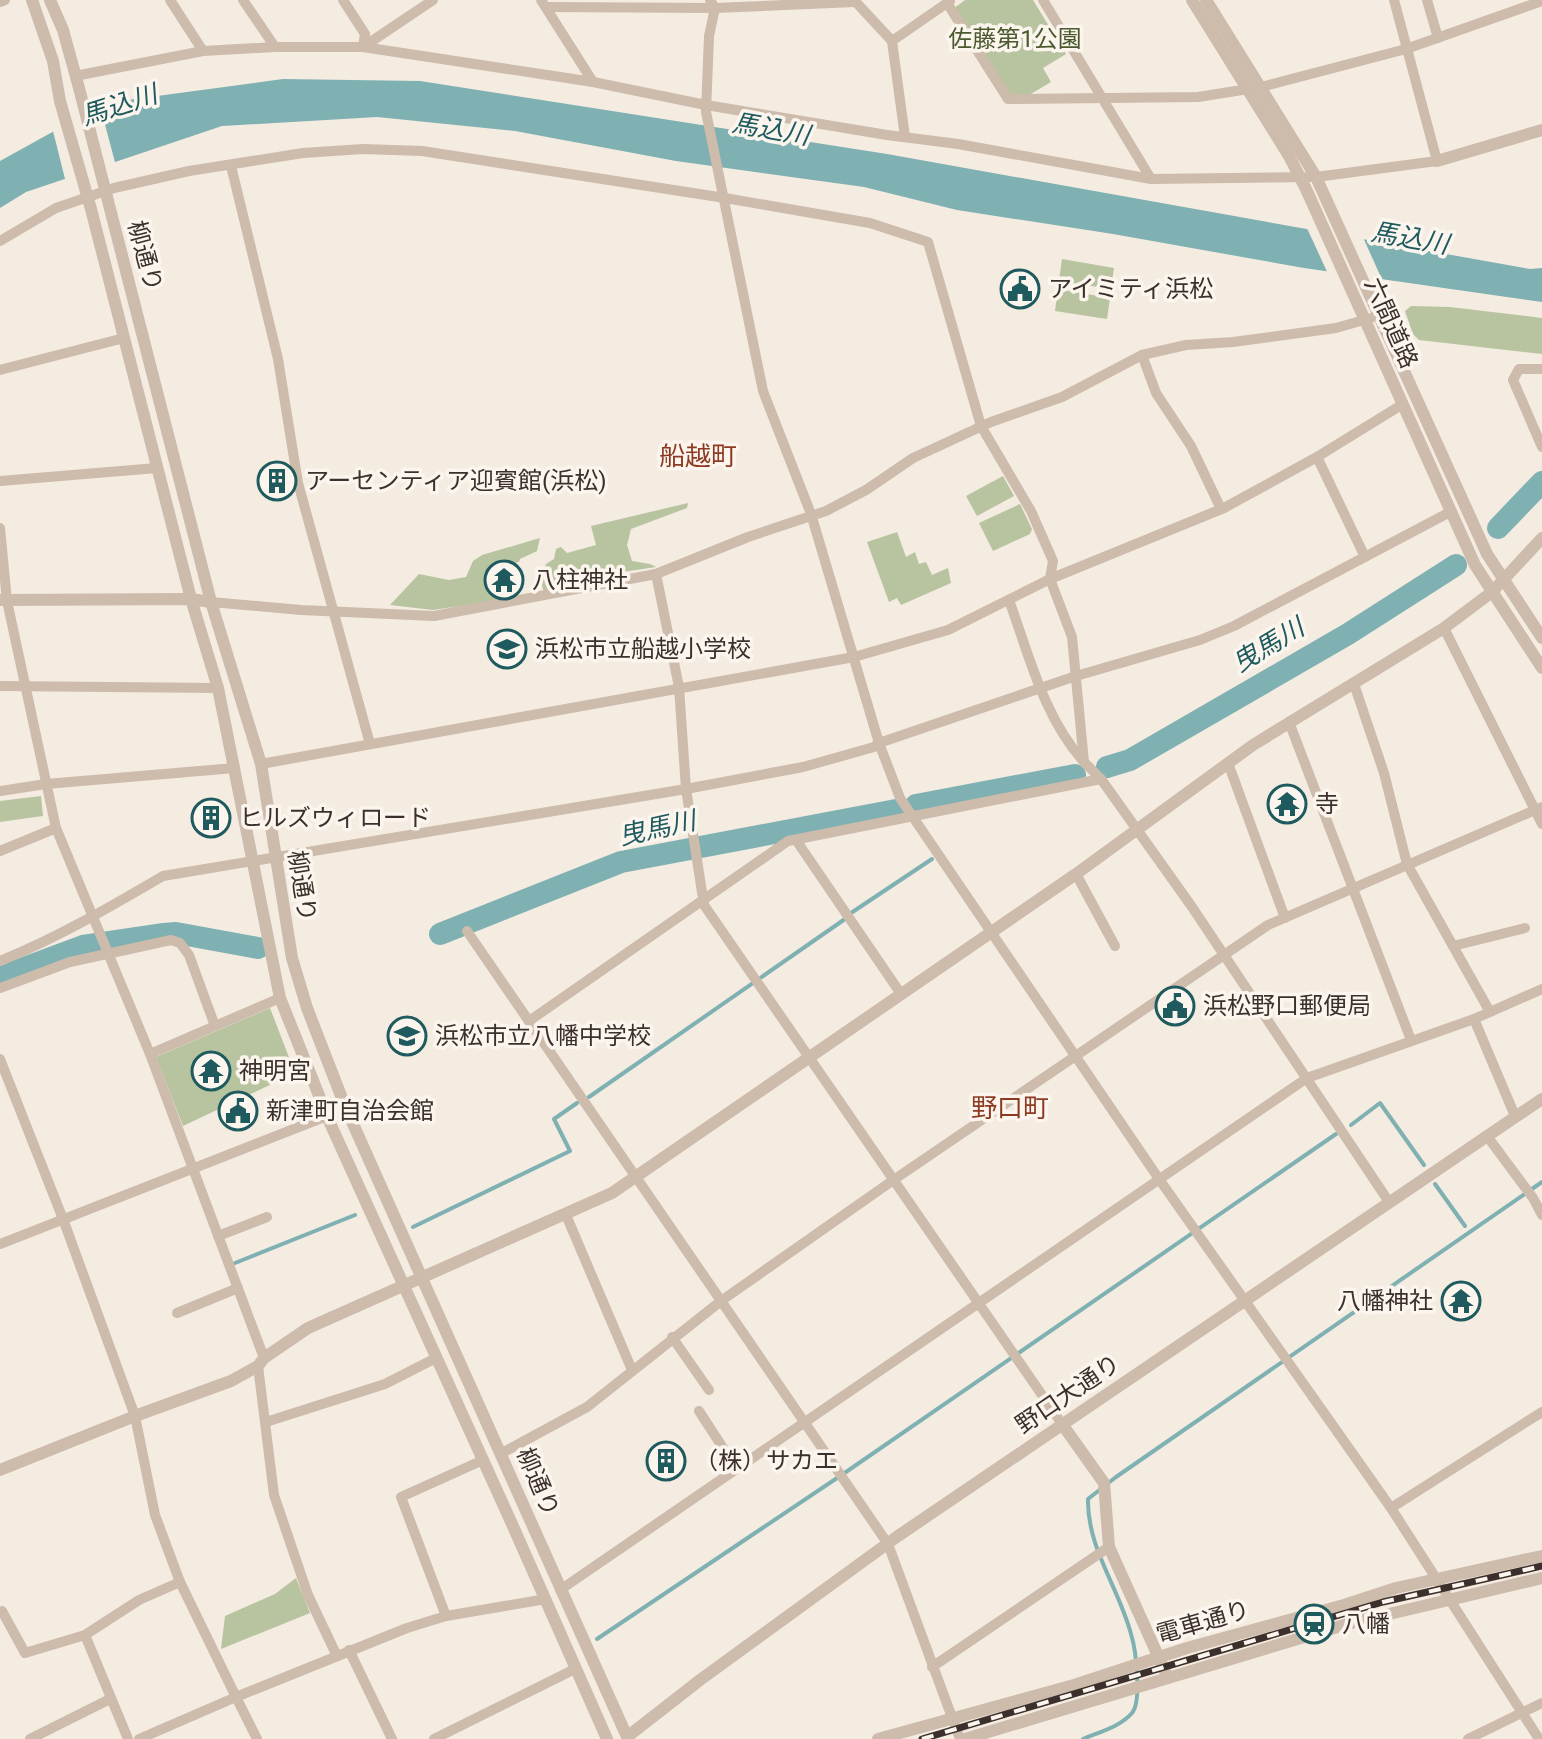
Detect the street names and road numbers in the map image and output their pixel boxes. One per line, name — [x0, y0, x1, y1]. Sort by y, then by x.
street label: 柳通り — [122, 218, 168, 294]
street label: 六間道路 — [1359, 273, 1423, 373]
street label: 柳通り — [283, 848, 321, 924]
street label: 野口大通り — [1010, 1349, 1126, 1439]
street label: 柳通り — [511, 1443, 565, 1521]
street label: 電車通り — [1153, 1595, 1253, 1649]

